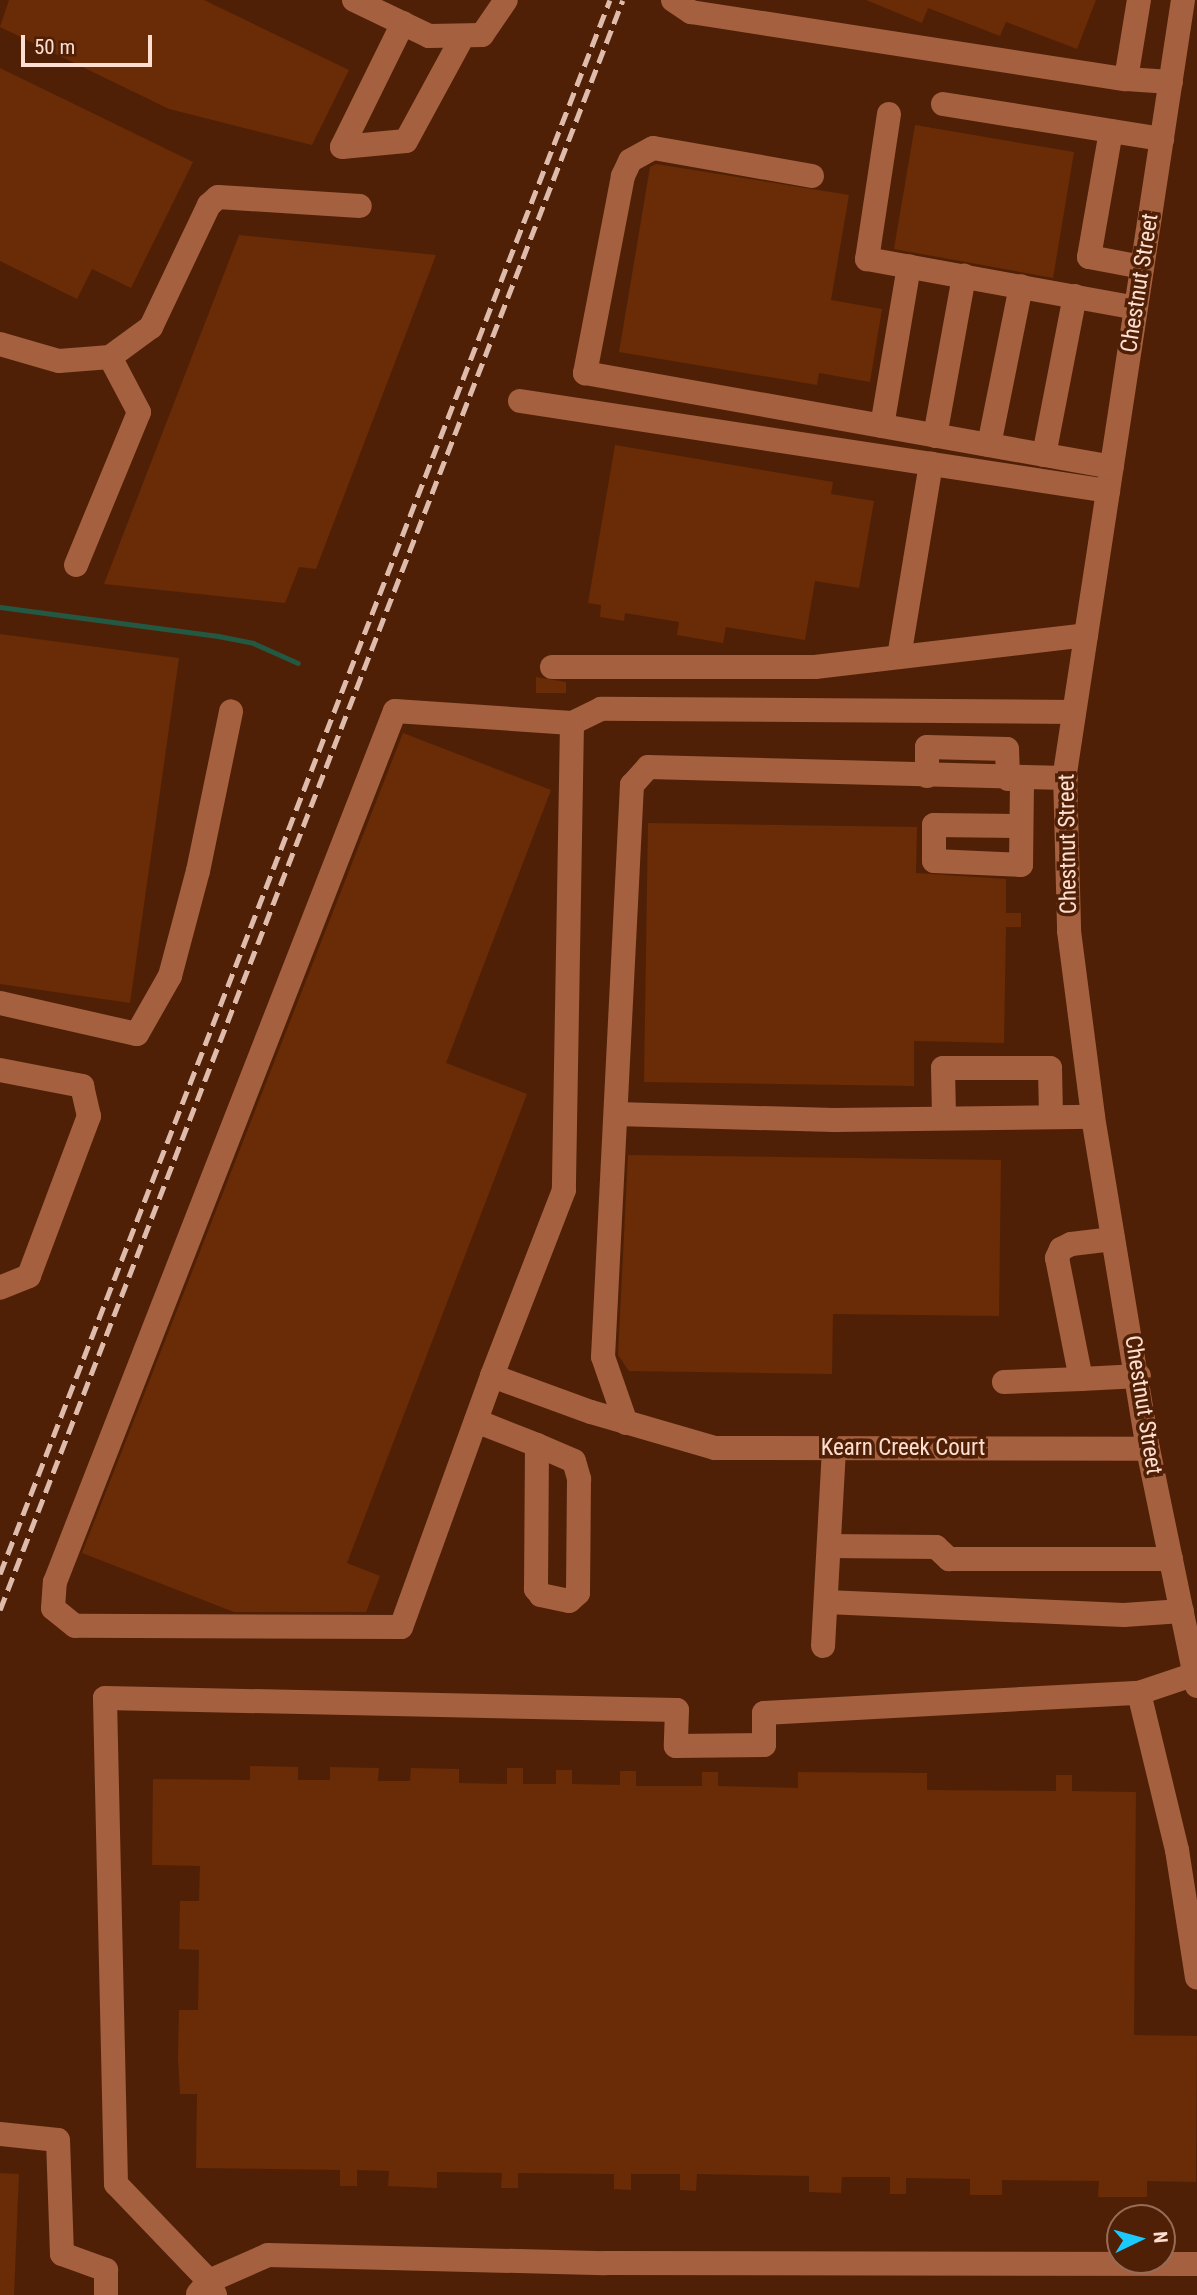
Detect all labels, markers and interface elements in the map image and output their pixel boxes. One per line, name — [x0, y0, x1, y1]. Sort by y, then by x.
scale bar — [24, 21, 156, 65]
text: 50 m — [34, 35, 75, 59]
street label: Chestnut Street — [1115, 211, 1165, 355]
street label: Chestnut Street — [1053, 774, 1083, 914]
street label: Chestnut Street — [1118, 1333, 1168, 1477]
street label: Kearn Creek Court — [821, 1434, 985, 1462]
north arrow — [1106, 2204, 1176, 2274]
text: N — [1148, 2230, 1172, 2244]

